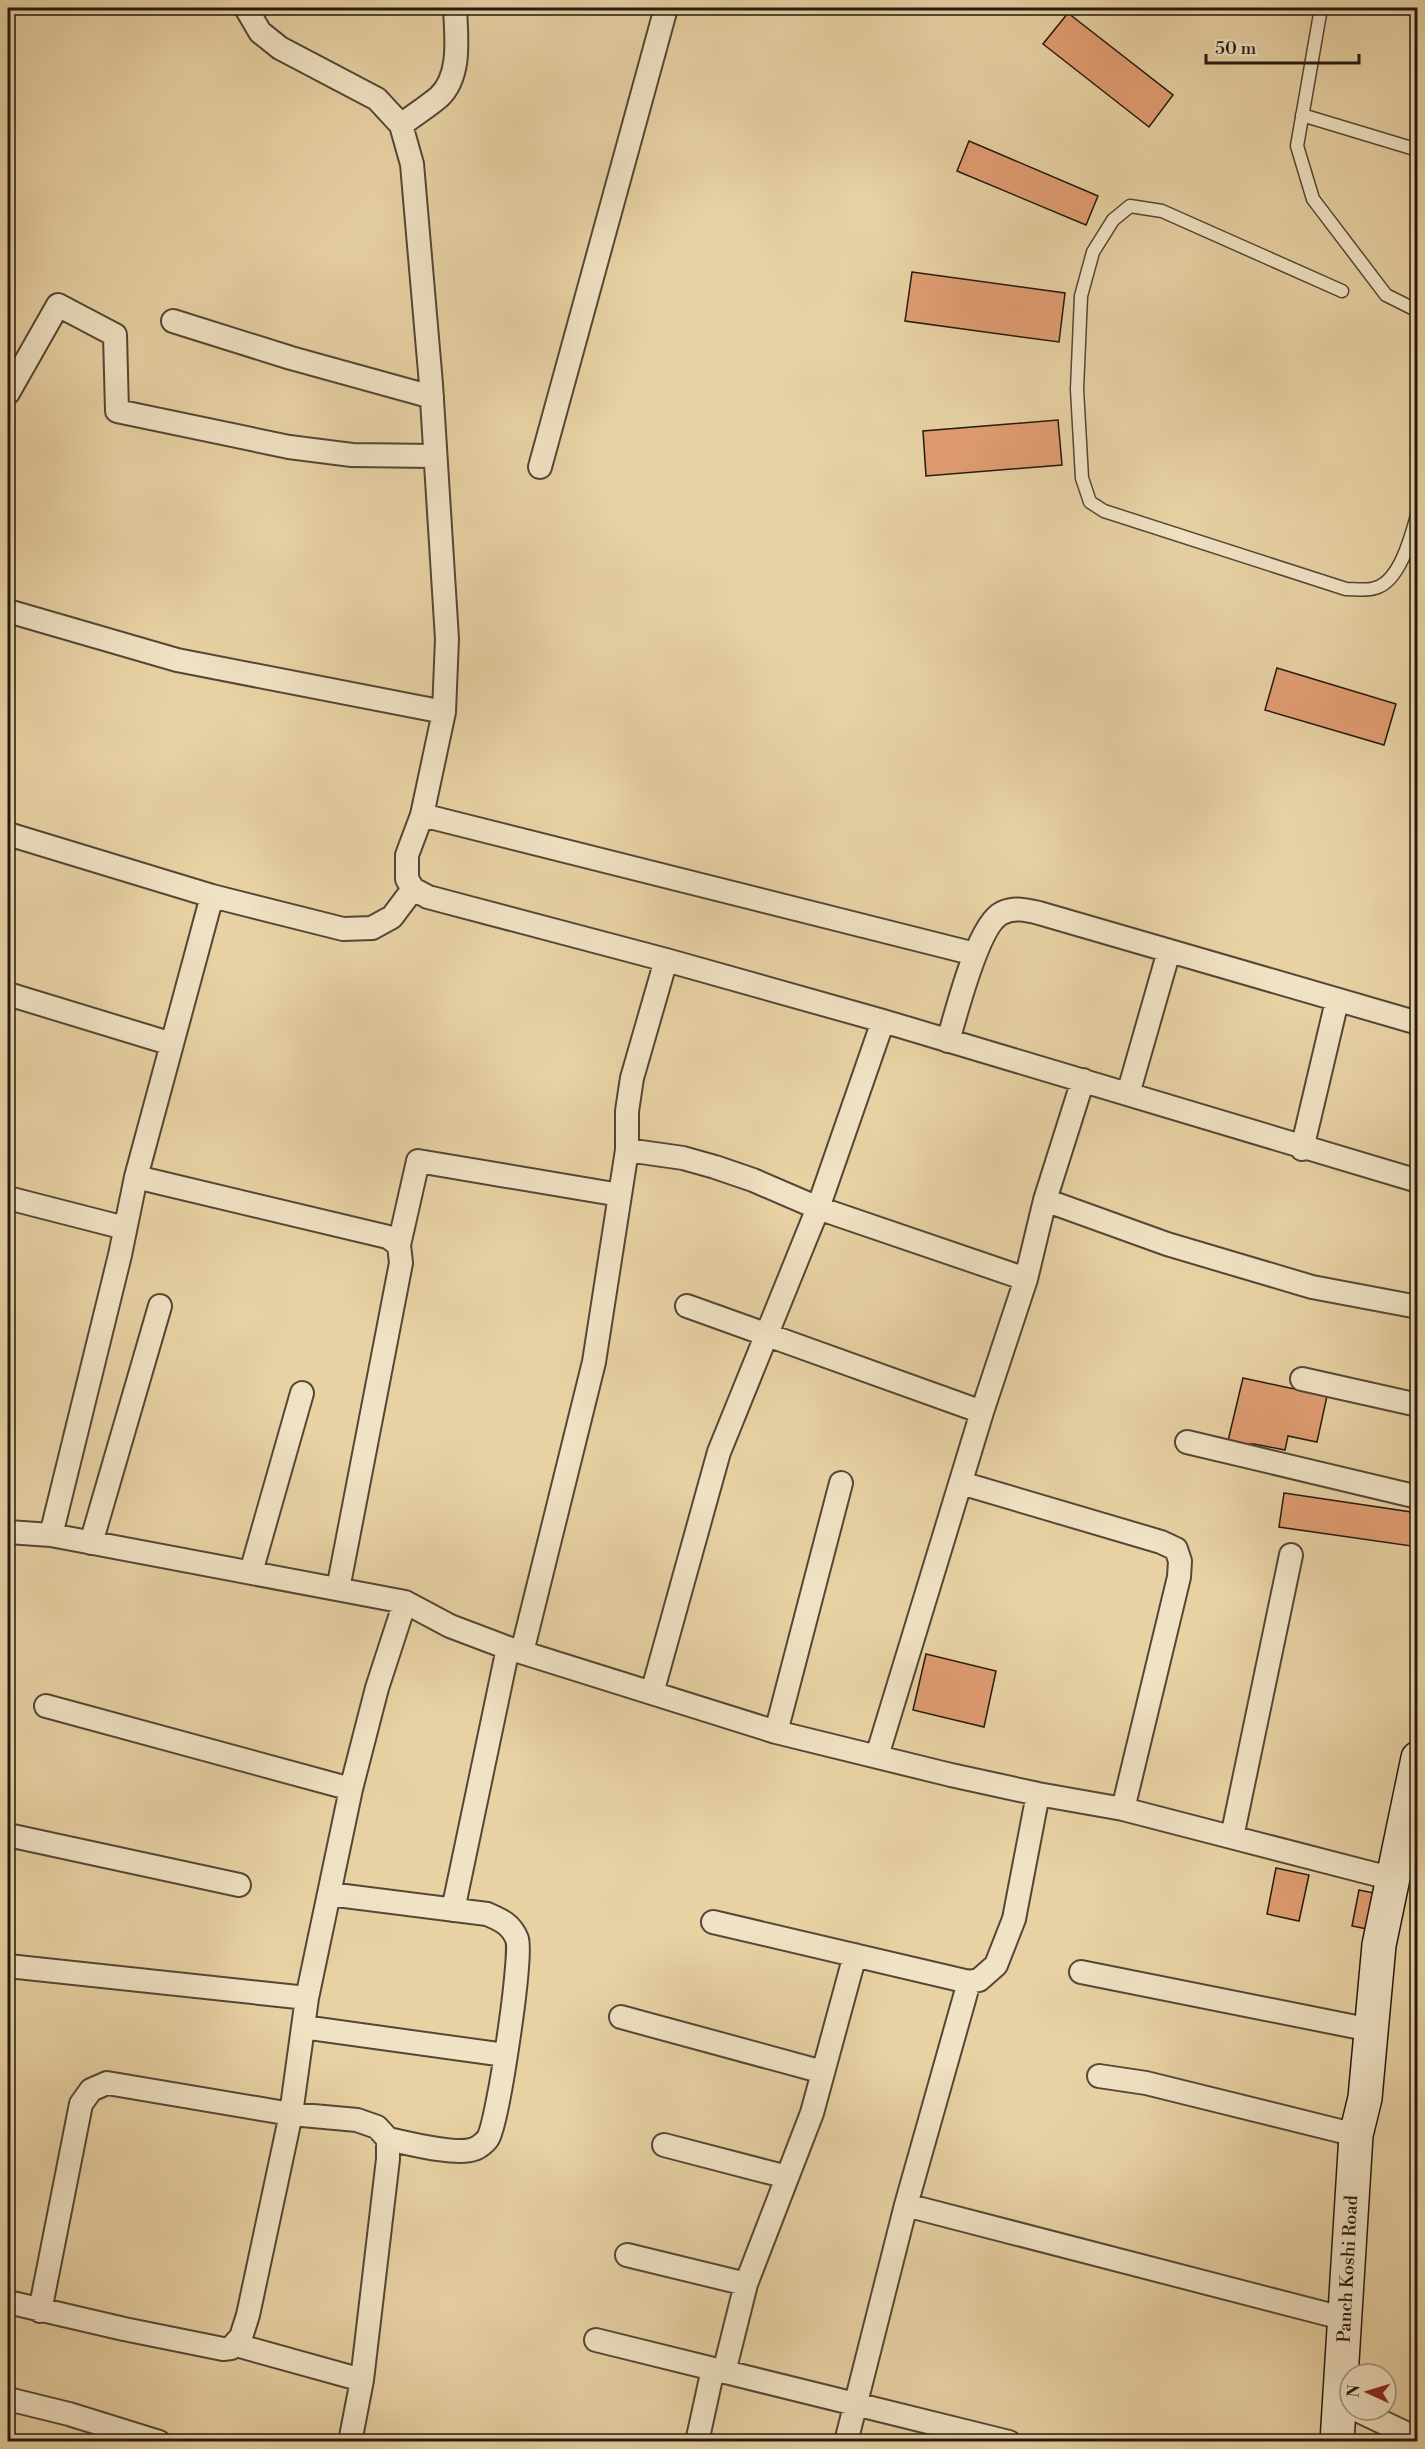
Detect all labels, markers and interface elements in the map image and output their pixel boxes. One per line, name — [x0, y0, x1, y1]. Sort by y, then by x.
scale bar — [1206, 27, 1359, 65]
text: 50 m — [1215, 37, 1257, 60]
street label: Panch Koshi Road — [1333, 2194, 1363, 2343]
north arrow — [1338, 2362, 1398, 2422]
text: N — [1344, 2384, 1364, 2398]

